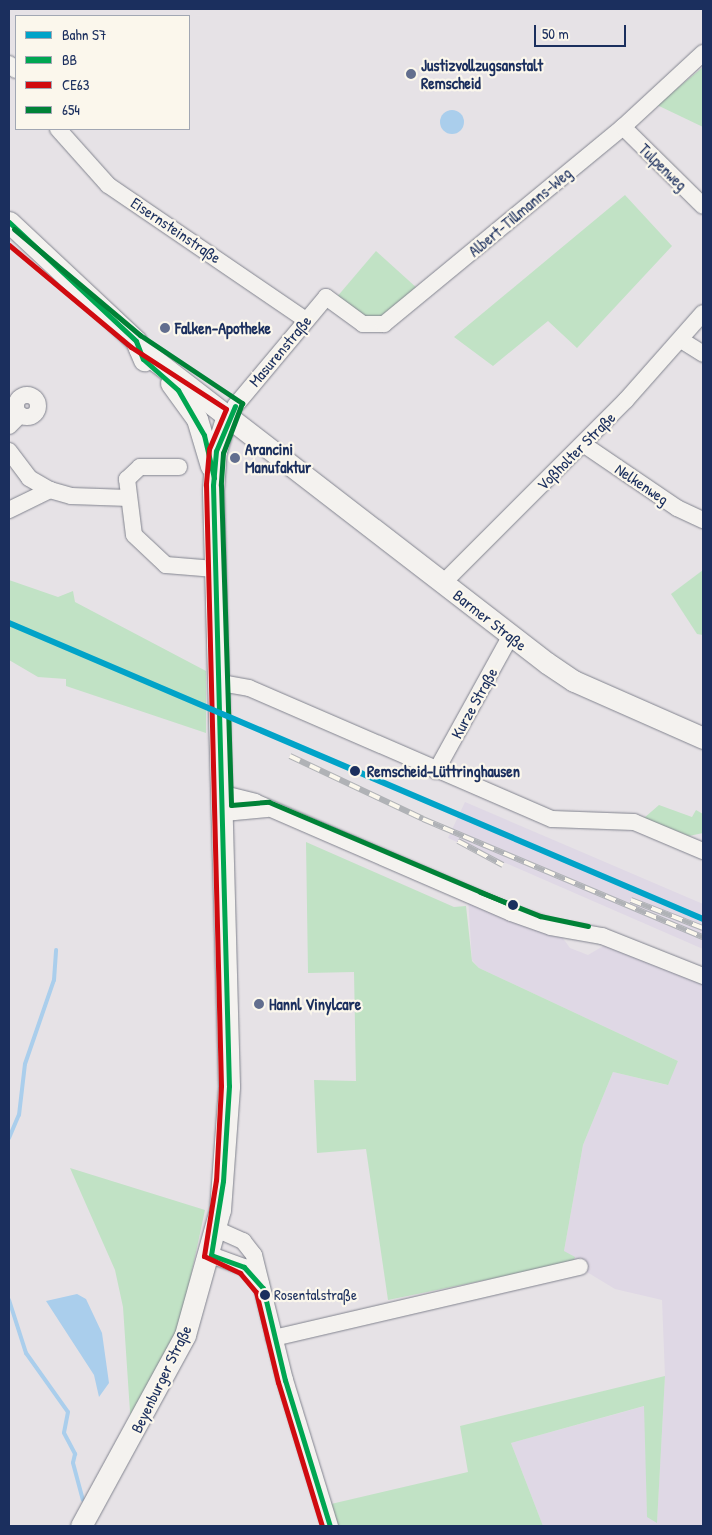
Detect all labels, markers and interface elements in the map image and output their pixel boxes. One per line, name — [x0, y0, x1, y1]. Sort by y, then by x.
legend — [15, 15, 190, 130]
scale bar — [537, 15, 630, 47]
text: 50 m — [542, 23, 569, 44]
text: Bahn S7 — [62, 24, 106, 45]
text: BB — [62, 49, 77, 70]
place label: Justizvollzugsanstalt Remscheid — [421, 55, 543, 93]
marker: Justizvollzugsanstalt Remscheid — [405, 68, 417, 80]
text: CE63 — [62, 74, 90, 95]
text: 654 — [62, 99, 80, 120]
street label: Tulpenweg — [635, 139, 691, 195]
street label: Albert-Tillmanns-Weg — [465, 163, 575, 261]
street label: Eisernsteinstraße — [127, 193, 225, 267]
street label: Masurenstraße — [245, 311, 315, 391]
place label: Falken-Apotheke — [175, 318, 271, 338]
marker: Falken-Apotheke — [159, 322, 171, 334]
street label: Voßholter Straße — [533, 408, 619, 494]
place label: Arancini Manufaktur — [245, 439, 311, 477]
marker: Arancini Manufaktur — [229, 452, 241, 464]
street label: Nelkenweg — [612, 459, 672, 509]
street label: Barmer Straße — [450, 585, 530, 655]
street label: Kurze Straße — [447, 664, 501, 742]
place label: Remscheid-Lüttringhausen — [367, 761, 520, 781]
marker: Remscheid-Lüttringhausen — [347, 763, 363, 779]
unlabelled marker — [508, 900, 518, 910]
place label: Hannl Vinylcare — [269, 994, 361, 1014]
marker: Hannl Vinylcare — [253, 998, 265, 1010]
place label: Rosentalstraße — [274, 1286, 357, 1304]
marker: Rosentalstraße — [260, 1290, 270, 1300]
street label: Beyenburger Straße — [127, 1322, 195, 1436]

